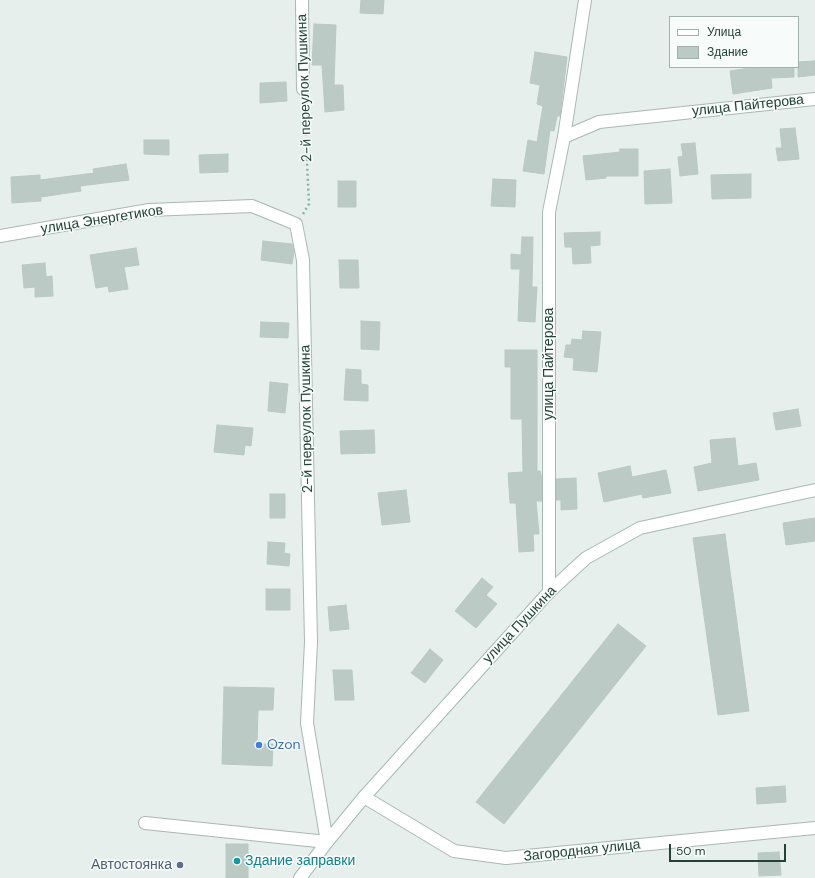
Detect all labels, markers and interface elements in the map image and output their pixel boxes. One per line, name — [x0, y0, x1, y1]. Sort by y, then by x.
street label: 2-й переулок Пушкина — [294, 14, 316, 162]
legend — [669, 16, 799, 68]
text: Улица — [707, 24, 741, 40]
text: Здание — [707, 44, 748, 60]
street label: улица Пайтерова — [691, 92, 805, 120]
street label: улица Энергетиков — [40, 202, 164, 238]
street label: улица Пайтерова — [541, 308, 557, 420]
street label: 2-й переулок Пушкина — [297, 345, 317, 493]
street label: улица Пушкина — [480, 583, 560, 667]
place label: Ozon — [267, 737, 301, 753]
marker: Ozon — [254, 740, 264, 750]
scale bar — [671, 836, 788, 862]
street label: Загородная улица — [523, 837, 641, 865]
text: 50 m — [676, 843, 705, 859]
place label: Здание заправки — [245, 853, 355, 869]
marker: Здание заправки — [232, 856, 242, 866]
place label: Автостоянка — [91, 857, 172, 873]
marker: Автостоянка — [175, 860, 185, 870]

